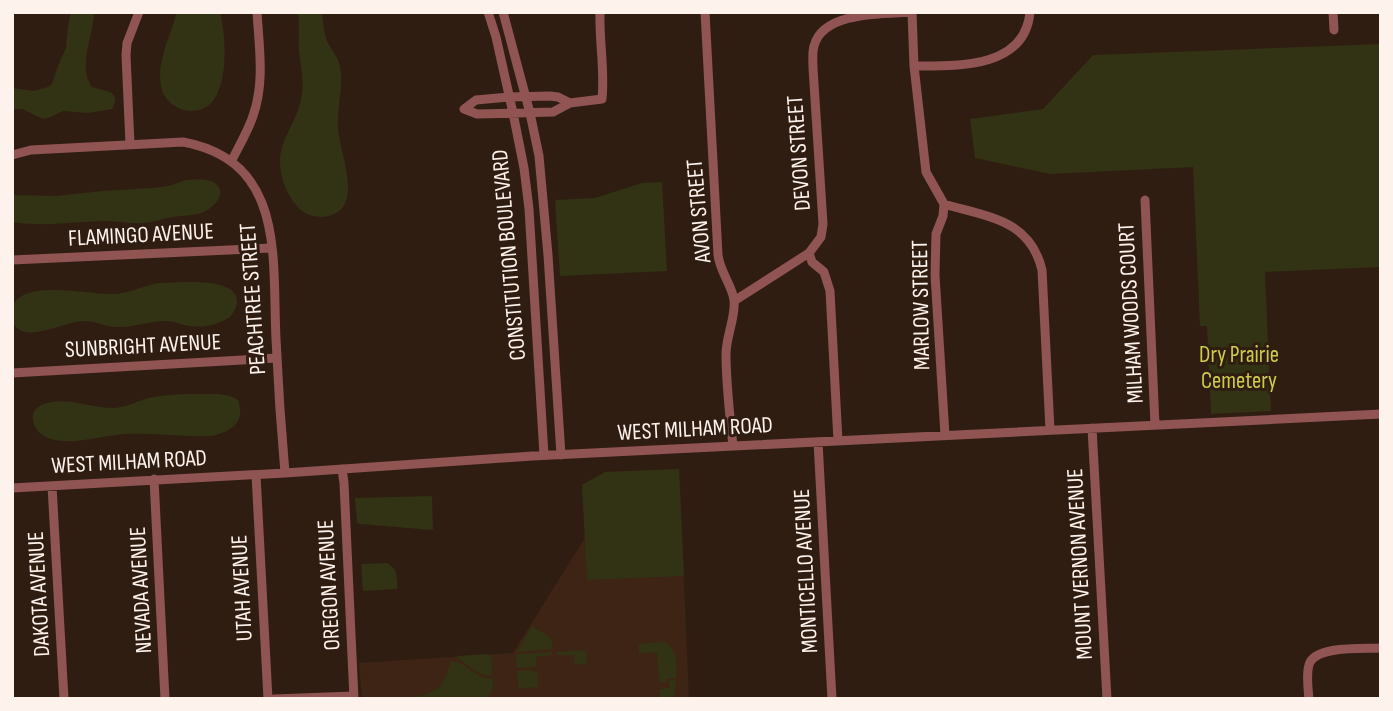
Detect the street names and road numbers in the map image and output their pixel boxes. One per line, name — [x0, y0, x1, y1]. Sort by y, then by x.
street label: DEVON STREET — [781, 94, 817, 212]
street label: CONSTITUTION BOULEVARD — [486, 148, 532, 362]
street label: AVON STREET — [681, 158, 718, 265]
street label: FLAMINGO AVENUE — [67, 217, 215, 253]
street label: PEACHTREE STREET — [234, 222, 272, 376]
street label: MILHAM WOODS COURT — [1112, 222, 1150, 404]
street label: MARLOW STREET — [906, 240, 936, 370]
street label: SUNBRIGHT AVENUE — [64, 328, 222, 364]
street label: WEST MILHAM ROAD — [617, 411, 773, 447]
street label: WEST MILHAM ROAD — [51, 444, 207, 480]
street label: MOUNT VERNON AVENUE — [1061, 468, 1099, 660]
street label: MONTICELLO AVENUE — [788, 488, 824, 654]
street label: OREGON AVENUE — [312, 519, 346, 651]
street label: NEVADA AVENUE — [124, 526, 158, 654]
street label: DAKOTA AVENUE — [22, 531, 56, 657]
street label: UTAH AVENUE — [225, 534, 259, 642]

